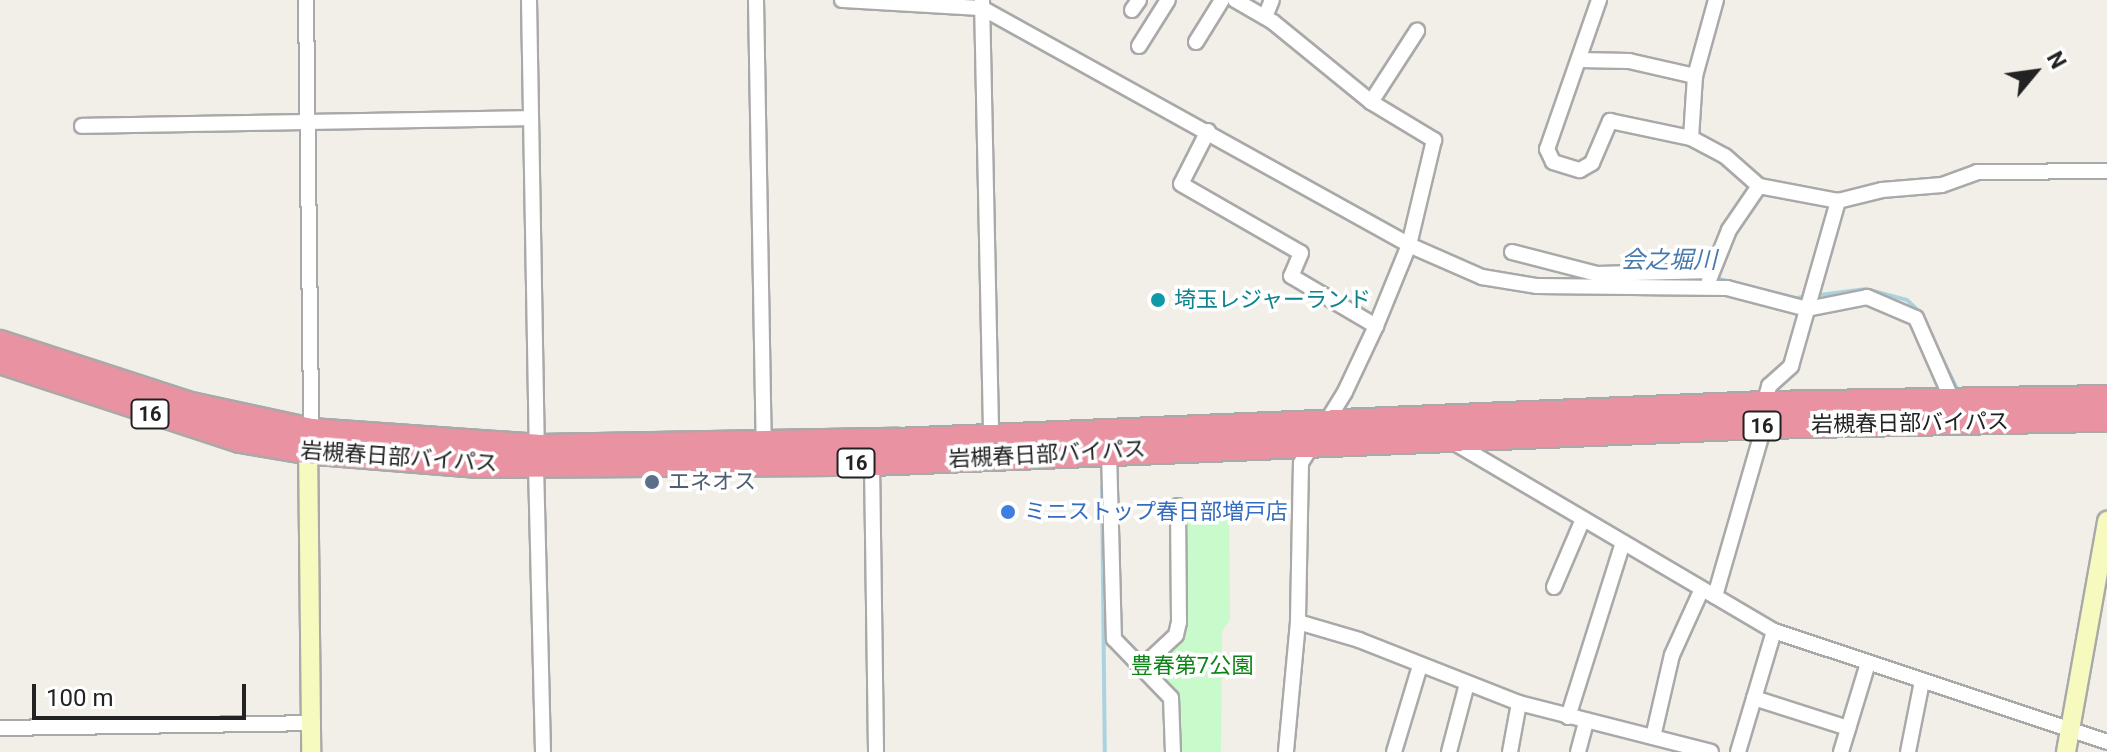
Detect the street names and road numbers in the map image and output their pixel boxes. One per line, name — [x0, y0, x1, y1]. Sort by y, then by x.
road number: 16 — [130, 398, 170, 430]
street label: 岩槻春日部バイパス — [1811, 408, 2009, 438]
road number: 16 — [1742, 410, 1782, 442]
street label: 岩槻春日部バイパス — [947, 436, 1147, 472]
street label: 岩槻春日部バイパス — [299, 437, 499, 477]
road number: 16 — [836, 447, 876, 479]

